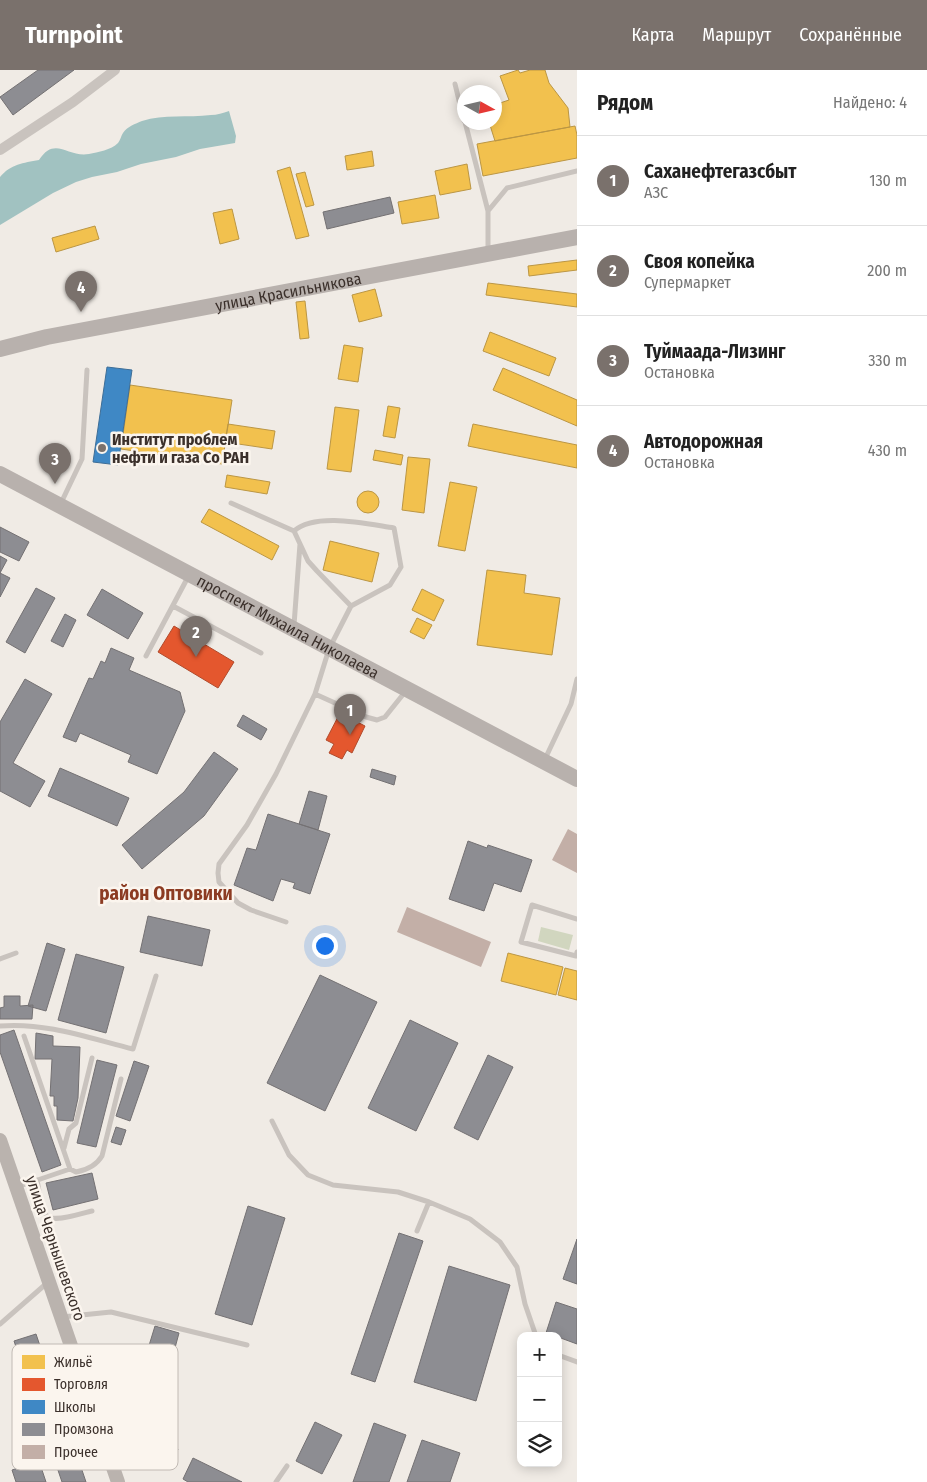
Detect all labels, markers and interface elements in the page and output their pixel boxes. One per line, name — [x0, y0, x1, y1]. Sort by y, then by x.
text: Turnpoint — [25, 21, 123, 49]
text: Карта — [631, 24, 674, 46]
text: Маршрут — [702, 24, 771, 46]
text: Сохранённые — [799, 24, 902, 46]
north arrow — [457, 85, 502, 130]
text: Рядом — [597, 90, 653, 116]
text: Найдено: 4 — [833, 93, 907, 112]
text: Саханефтегазсбыт — [644, 160, 797, 183]
text: 1 — [610, 171, 616, 190]
text: 130 m — [869, 171, 907, 190]
text: АЗС — [644, 183, 668, 202]
text: Своя копейка — [644, 250, 755, 273]
text: 2 — [609, 261, 617, 280]
text: 200 m — [867, 261, 907, 280]
street label: улица Красильникова — [214, 269, 363, 315]
pin: 4 — [65, 271, 97, 312]
text: Супермаркет — [644, 273, 731, 292]
text: Туймаада-Лизинг — [644, 340, 785, 363]
text: 3 — [609, 351, 617, 370]
text: 330 m — [868, 351, 907, 370]
text: Остановка — [644, 363, 715, 382]
place label: Институт проблем нефти и газа Со РАН — [112, 430, 249, 467]
text: Автодорожная — [644, 430, 763, 453]
text: 4 — [609, 441, 617, 460]
text: 430 m — [868, 441, 907, 460]
marker: Институт проблем нефти и газа Со РАН — [96, 442, 108, 454]
pin: 3 — [39, 443, 71, 484]
text: Остановка — [644, 453, 715, 472]
street label: проспект Михаила Николаева — [194, 571, 382, 683]
pin: 2 — [180, 616, 212, 657]
pin: 1 — [334, 694, 366, 735]
district label: район Оптовики — [99, 882, 233, 905]
your location — [312, 933, 338, 959]
street label: улица Чернышевского — [22, 1173, 89, 1323]
map controls — [517, 1332, 562, 1467]
button: + — [517, 1332, 562, 1377]
legend — [12, 1344, 178, 1470]
text: Жильё — [54, 1354, 93, 1371]
text: Торговля — [54, 1376, 108, 1393]
button: − — [517, 1377, 562, 1422]
text: Школы — [54, 1399, 96, 1416]
text: Промзона — [54, 1421, 114, 1438]
button: layers — [517, 1422, 562, 1467]
text: Прочее — [54, 1444, 98, 1461]

